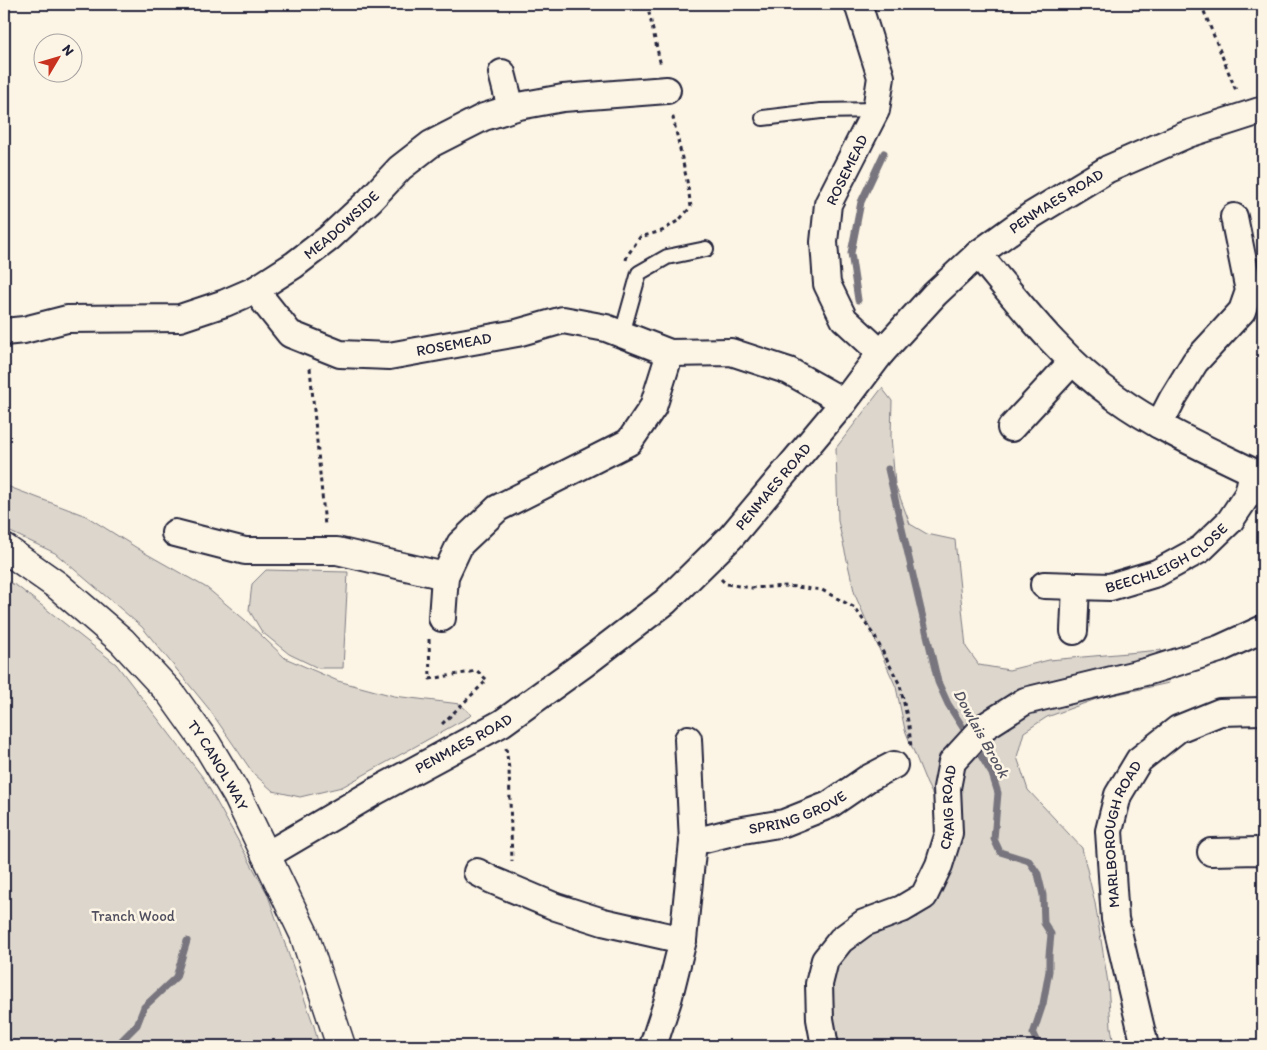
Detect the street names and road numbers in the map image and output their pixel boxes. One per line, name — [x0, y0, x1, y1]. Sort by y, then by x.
street label: ROSEMEAD — [822, 132, 872, 208]
street label: PENMAES ROAD — [1006, 165, 1107, 238]
street label: MEADOWSIDE — [300, 187, 383, 263]
street label: ROSEMEAD — [415, 329, 493, 360]
street label: PENMAES ROAD — [732, 439, 815, 534]
street label: BEECHLEIGH CLOSE — [1103, 519, 1231, 597]
street label: PENMAES ROAD — [412, 710, 516, 777]
street label: TY CANOL WAY — [184, 717, 252, 814]
street label: MARLBOROUGH ROAD — [1100, 757, 1146, 909]
street label: CRAIG ROAD — [935, 764, 960, 852]
street label: SPRING GROVE — [747, 787, 850, 838]

